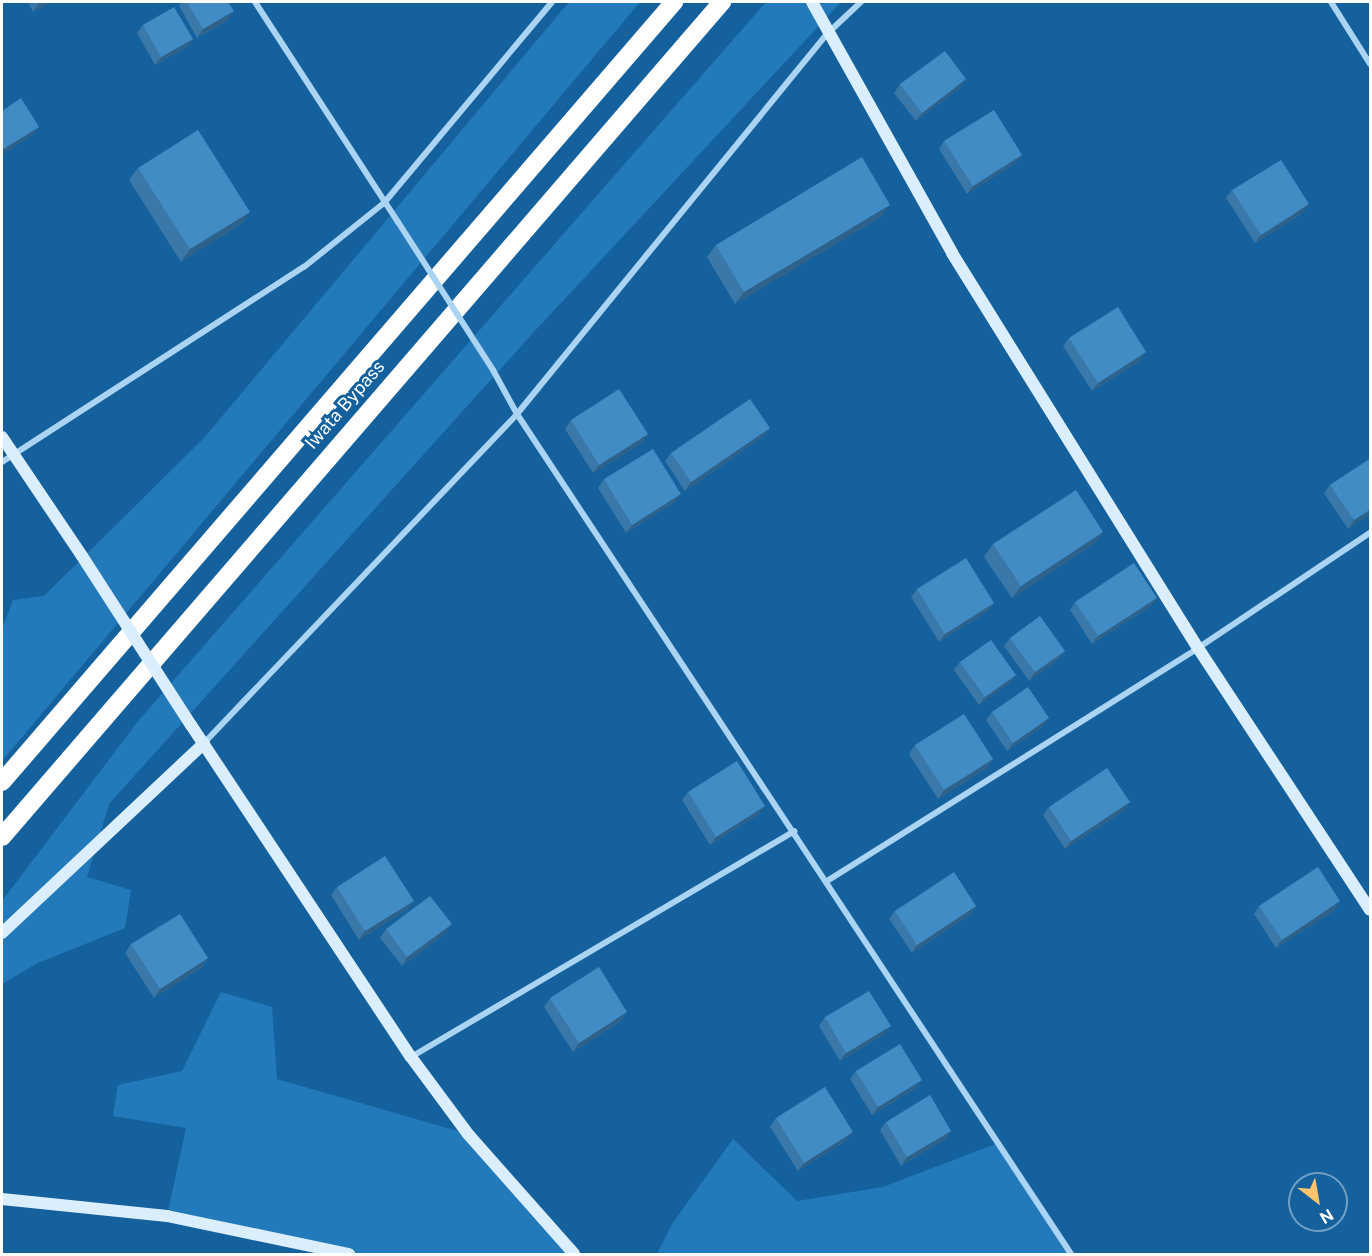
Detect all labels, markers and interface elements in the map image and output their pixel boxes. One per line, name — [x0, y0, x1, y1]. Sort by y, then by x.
street label: Iwata Bypass — [301, 356, 389, 454]
north arrow — [1288, 1172, 1348, 1232]
text: N — [1316, 1205, 1337, 1228]

